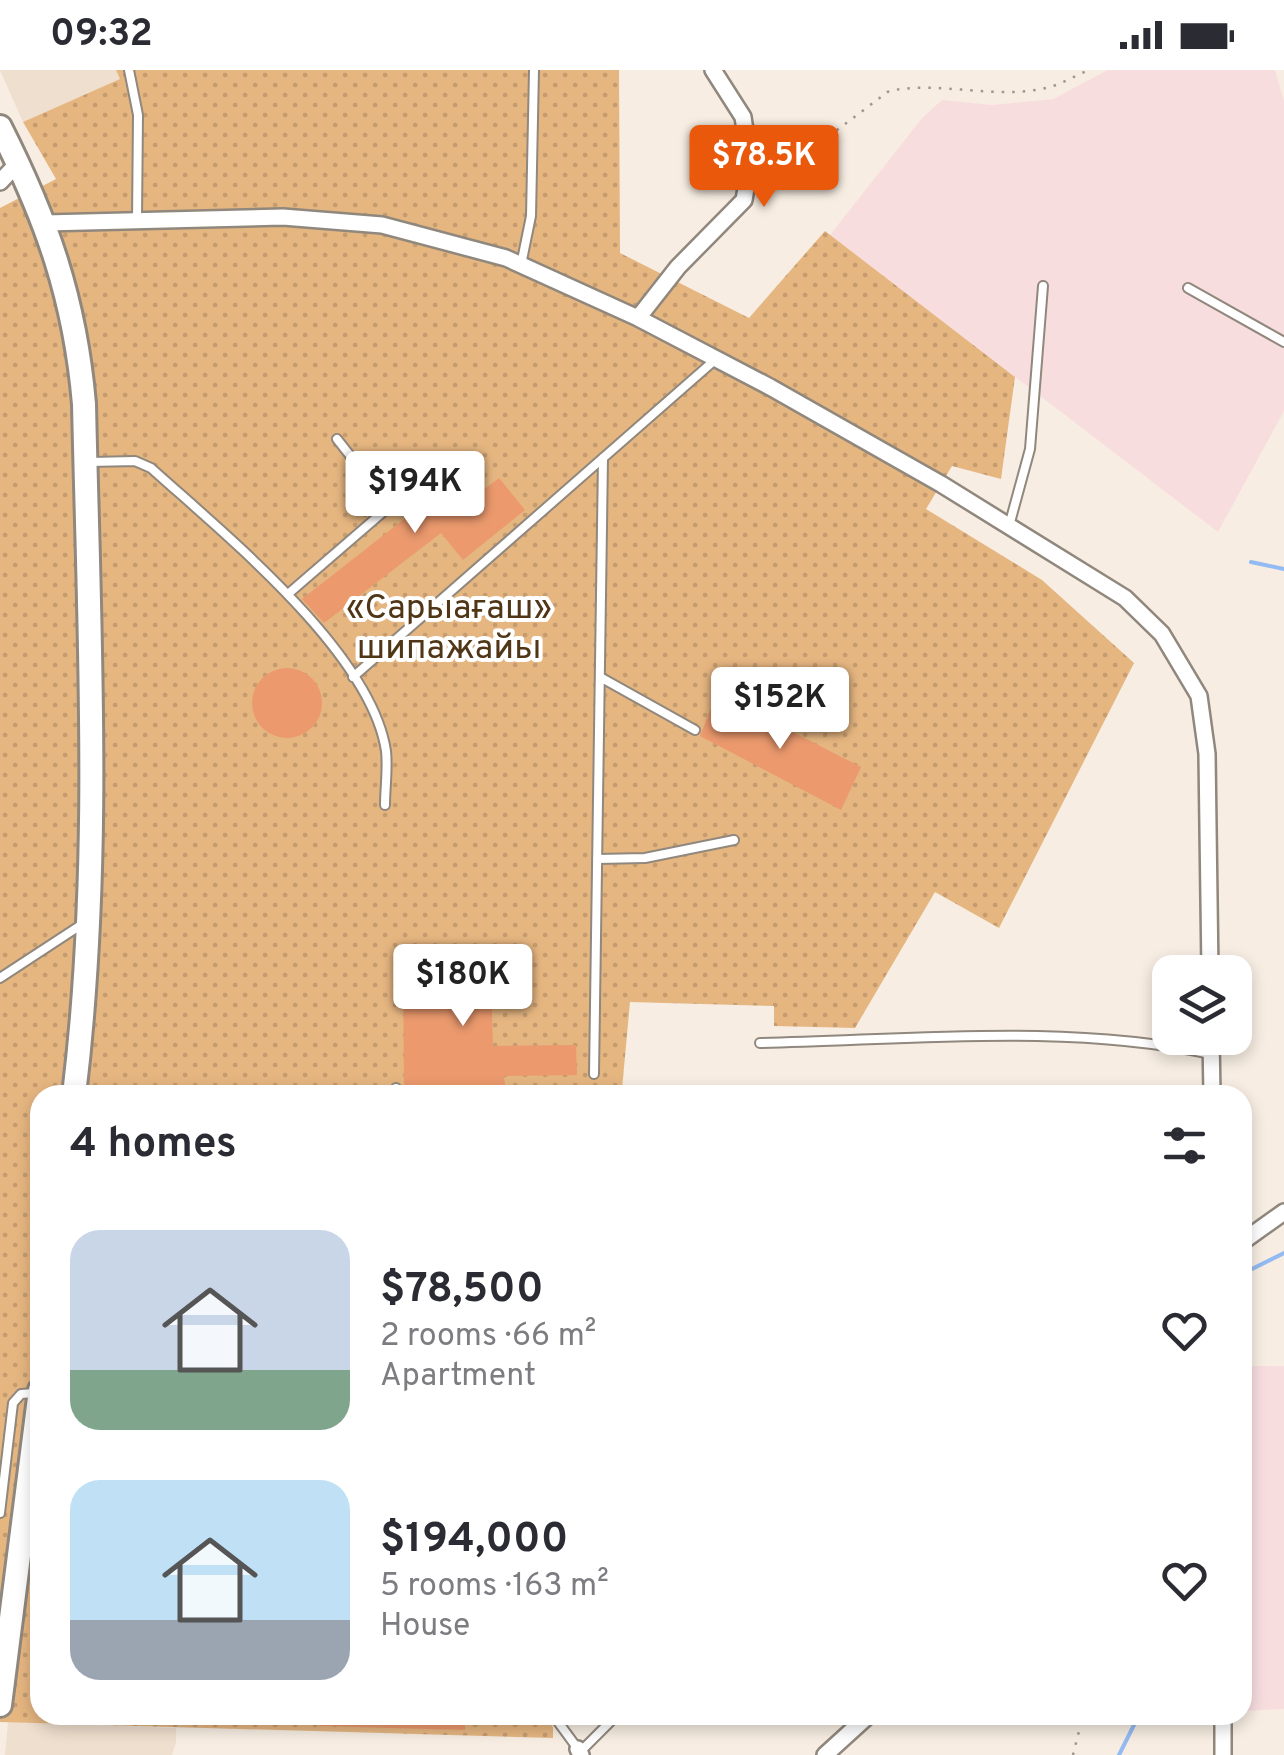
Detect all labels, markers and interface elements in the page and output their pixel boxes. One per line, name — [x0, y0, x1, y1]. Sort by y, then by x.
text: 09:32 — [50, 11, 153, 60]
pin: $78.5K — [683, 125, 845, 210]
text: $78.5K — [712, 137, 816, 177]
pin: $194K — [345, 451, 485, 536]
text: $194K — [368, 463, 463, 503]
park label: «Сарыағаш» шипажайы — [346, 587, 552, 671]
pin: $152K — [710, 667, 850, 752]
text: $152K — [733, 679, 827, 719]
pin: $180K — [393, 944, 533, 1029]
map controls — [1152, 955, 1252, 1055]
button: layers — [1152, 955, 1252, 1055]
text: $180K — [415, 956, 511, 996]
icon: filters — [1157, 1118, 1212, 1173]
text: 4 homes — [70, 1119, 237, 1172]
text: $78,500 — [380, 1264, 544, 1317]
icon: home — [150, 1270, 270, 1390]
icon: heart — [1157, 1303, 1212, 1358]
text: 2 rooms · 66 m² — [380, 1317, 596, 1357]
text: Apartment — [380, 1357, 536, 1397]
text: $194,000 — [380, 1514, 568, 1567]
icon: home — [150, 1520, 270, 1640]
icon: heart — [1157, 1553, 1212, 1608]
text: 5 rooms · 163 m² — [380, 1567, 609, 1607]
text: House — [380, 1607, 470, 1647]

